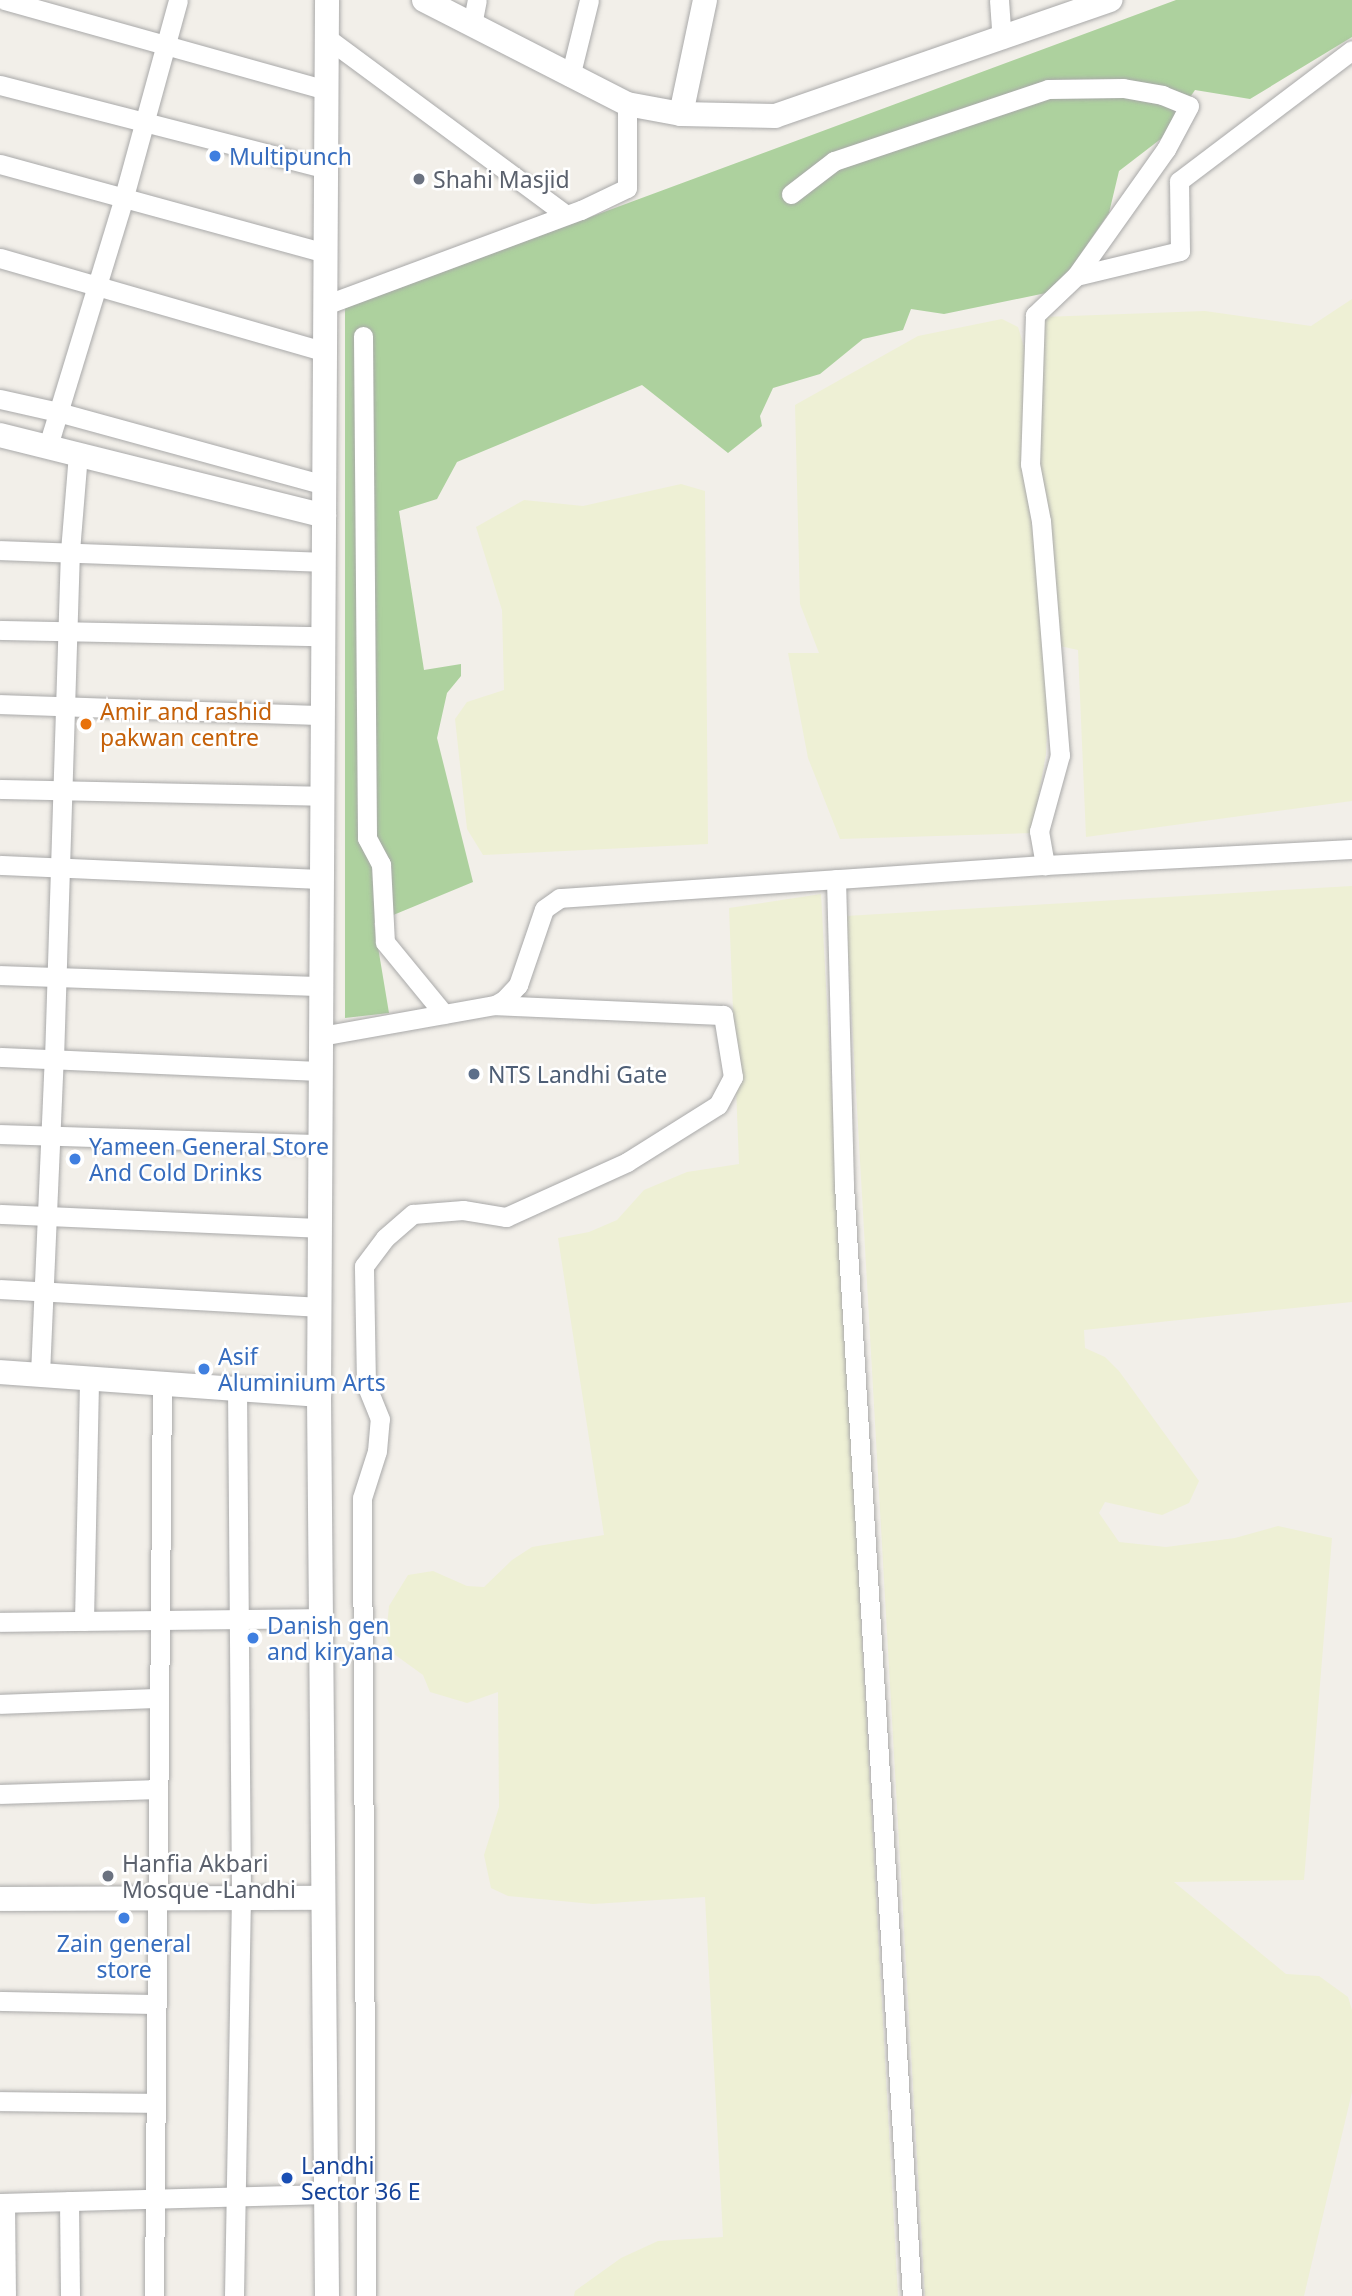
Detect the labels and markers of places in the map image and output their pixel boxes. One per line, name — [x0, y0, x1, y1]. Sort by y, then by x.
place label: Multipunch — [229, 142, 352, 170]
marker: Multipunch — [207, 148, 223, 164]
place label: Shahi Masjid — [433, 165, 570, 193]
marker: Shahi Masjid — [411, 171, 427, 187]
place label: Amir and rashid pakwan centre — [100, 697, 272, 751]
marker: Amir and rashid pakwan centre — [78, 716, 94, 732]
place label: NTS Landhi Gate — [488, 1060, 667, 1088]
marker: NTS Landhi Gate — [466, 1066, 482, 1082]
place label: Yameen General Store And Cold Drinks — [89, 1132, 329, 1186]
marker: Yameen General Store And Cold Drinks — [67, 1151, 83, 1167]
place label: Asif Aluminium Arts — [218, 1342, 386, 1396]
marker: Asif Aluminium Arts — [196, 1361, 212, 1377]
place label: Danish gen and kiryana — [267, 1611, 394, 1665]
marker: Danish gen and kiryana — [245, 1630, 261, 1646]
place label: Hanfia Akbari Mosque -Landhi — [122, 1849, 296, 1903]
marker: Hanfia Akbari Mosque -Landhi — [100, 1868, 116, 1884]
marker: Zain general store — [116, 1910, 132, 1926]
place label: Zain general store — [57, 1929, 191, 1983]
place label: Landhi Sector 36 E — [301, 2151, 420, 2205]
marker: Landhi Sector 36 E — [279, 2170, 295, 2186]

